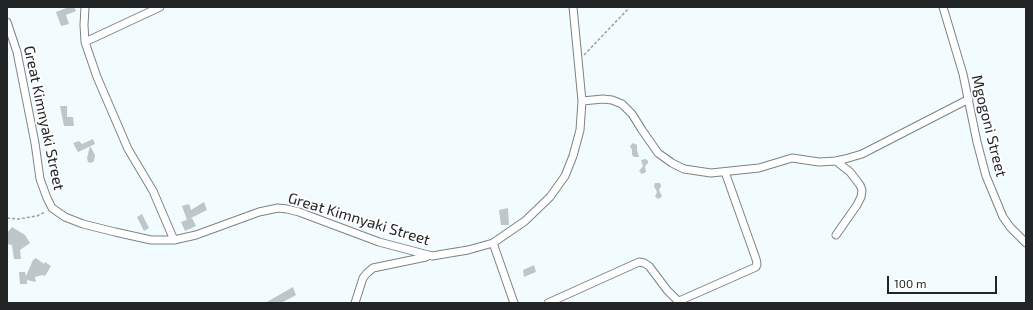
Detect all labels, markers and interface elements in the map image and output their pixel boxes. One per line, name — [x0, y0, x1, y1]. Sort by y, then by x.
street label: Great Kimnyaki Street — [20, 44, 68, 192]
street label: Mgogoni Street — [968, 73, 1010, 179]
street label: Great Kimnyaki Street — [286, 189, 432, 249]
scale bar — [889, 268, 999, 294]
text: 100 m — [894, 276, 926, 290]

